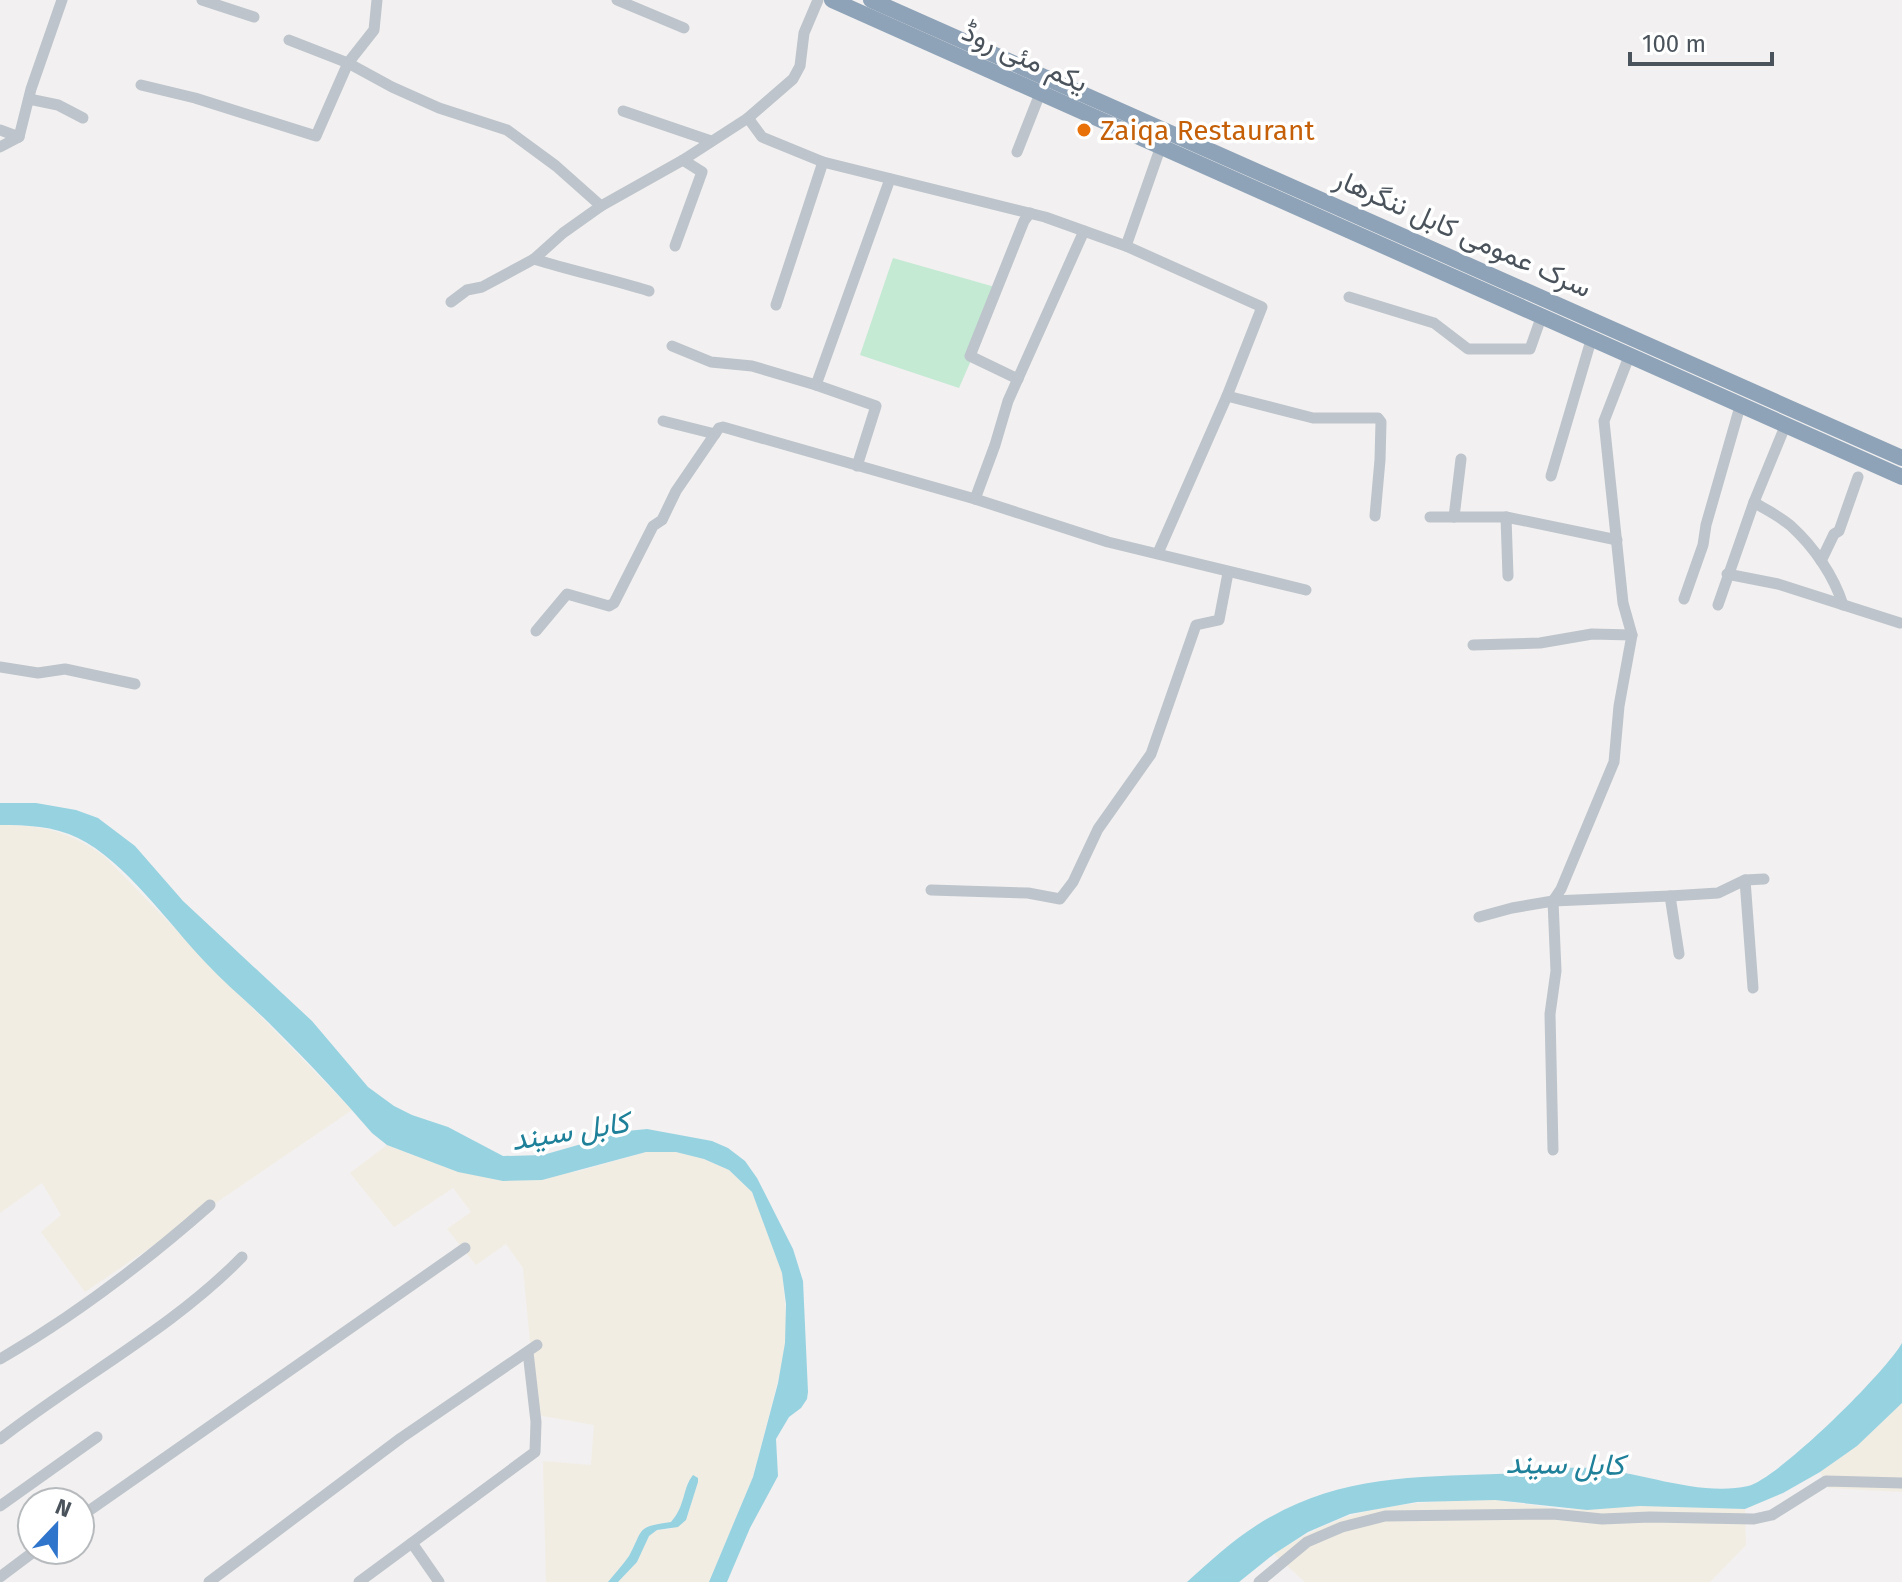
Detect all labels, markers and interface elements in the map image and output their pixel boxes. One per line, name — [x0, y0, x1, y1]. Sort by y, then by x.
street label: یکم مئی روڈ — [956, 15, 1093, 101]
scale bar — [1630, 16, 1772, 66]
text: 100 m — [1642, 30, 1706, 58]
place label: Zaiqa Restaurant — [1100, 114, 1315, 147]
marker: Zaiqa Restaurant — [1075, 121, 1093, 139]
street label: سرک عمومی کابل ننگرهار — [1328, 161, 1596, 305]
water label: کابل سيند — [509, 1103, 636, 1158]
water label: کابل سيند — [1505, 1445, 1629, 1483]
north arrow — [16, 1486, 96, 1566]
text: N — [51, 1493, 75, 1523]

